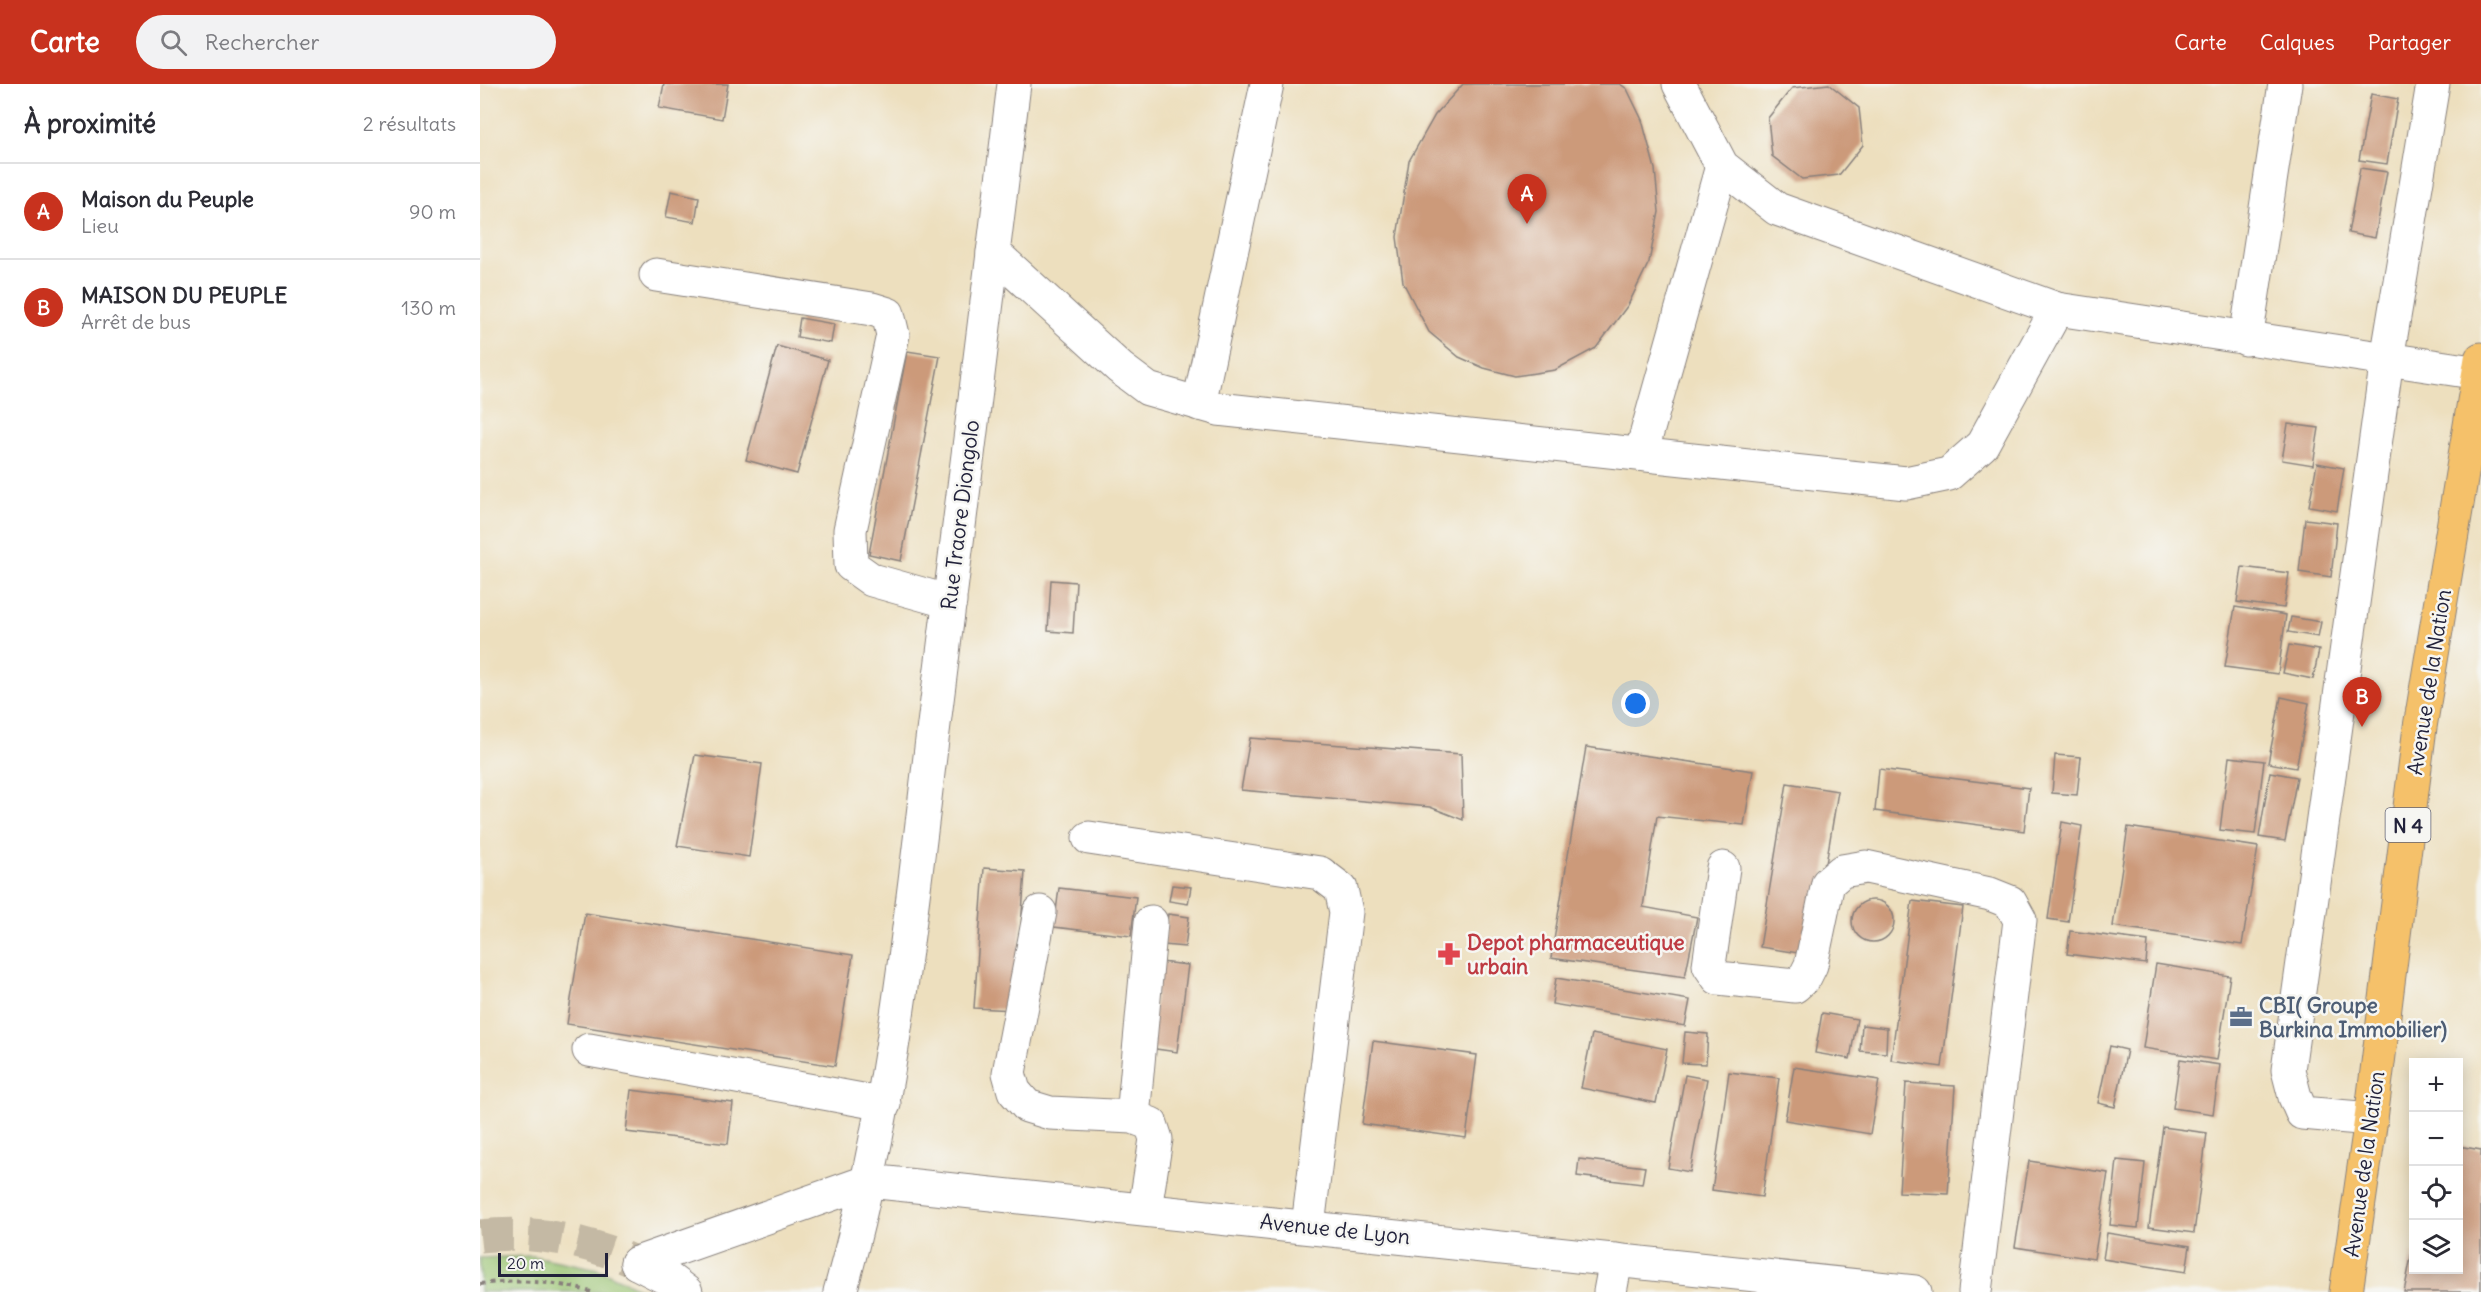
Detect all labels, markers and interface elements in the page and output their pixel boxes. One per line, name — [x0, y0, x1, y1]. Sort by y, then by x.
search box — [136, 15, 556, 69]
text: Carte — [30, 24, 100, 60]
icon: search — [157, 26, 190, 59]
text: Rechercher — [205, 28, 320, 56]
text: Carte — [2174, 29, 2227, 56]
text: Calques — [2260, 29, 2335, 56]
text: Partager — [2368, 29, 2451, 56]
text: À proximité — [24, 107, 156, 140]
text: 2 résultats — [363, 111, 456, 136]
pin: A — [1508, 174, 1546, 224]
text: Maison du Peuple — [81, 185, 254, 213]
text: A — [37, 199, 50, 224]
text: 90 m — [409, 199, 456, 224]
text: Lieu — [81, 213, 119, 238]
text: MAISON DU PEUPLE — [81, 281, 287, 309]
text: B — [37, 295, 50, 320]
text: 130 m — [401, 295, 456, 320]
text: Arrêt de bus — [81, 309, 191, 334]
street label: Rue Traore Diongolo — [935, 419, 985, 611]
street label: Avenue de la Nation — [2401, 587, 2457, 777]
pin: B — [2342, 678, 2382, 727]
your location — [1621, 689, 1650, 718]
road number: N 4 — [2386, 808, 2430, 842]
place label: Depot pharmaceutique urbain — [1467, 929, 1685, 980]
pharmacy icon: Depot pharmaceutique urbain — [1436, 941, 1462, 967]
place label: CBI( Groupe Burkina Immobilier) — [2259, 992, 2447, 1043]
office icon: CBI( Groupe Burkina Immobilier) — [2228, 1004, 2254, 1030]
map controls — [2409, 1058, 2463, 1274]
button: + — [2409, 1058, 2463, 1112]
street label: Avenue de la Nation — [2338, 1069, 2390, 1259]
button: − — [2409, 1112, 2463, 1166]
button: locate — [2409, 1166, 2463, 1220]
street label: Avenue de Lyon — [1258, 1208, 1412, 1250]
button: layers — [2409, 1220, 2463, 1274]
scale bar — [498, 1250, 608, 1278]
text: 20 m — [507, 1253, 544, 1273]

